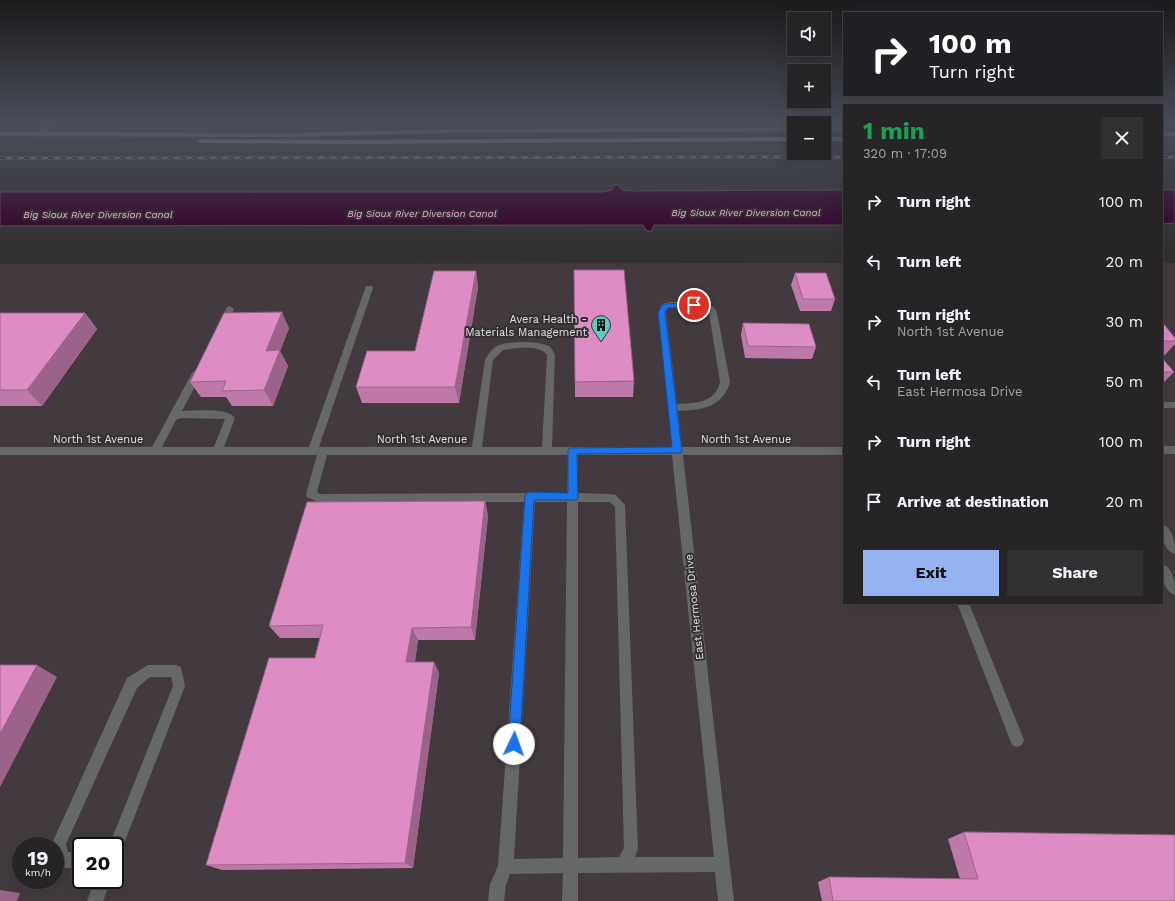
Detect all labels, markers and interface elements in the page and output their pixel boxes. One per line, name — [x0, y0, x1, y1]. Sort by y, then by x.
map controls — [787, 12, 831, 160]
button: sound — [787, 12, 831, 56]
text: 100 m — [929, 27, 1012, 60]
icon: right — [863, 28, 915, 80]
text: Turn right — [929, 61, 1015, 82]
button: + — [787, 64, 831, 108]
button: − — [787, 116, 831, 160]
text: 1 min — [863, 117, 925, 145]
button: close — [1101, 117, 1143, 159]
text: 320 m · 17:09 — [863, 146, 947, 161]
icon: right — [863, 191, 885, 213]
text: Turn right — [897, 193, 970, 211]
text: 100 m — [1099, 193, 1143, 211]
water label: Big Sioux River Diversion Canal — [671, 207, 821, 218]
water label: Big Sioux River Diversion Canal — [347, 208, 497, 219]
water label: Big Sioux River Diversion Canal — [23, 209, 173, 220]
icon: left — [863, 251, 885, 273]
text: Turn left — [897, 253, 961, 271]
text: 20 m — [1106, 253, 1143, 271]
pin — [677, 288, 711, 322]
icon: arrive — [683, 294, 705, 316]
text: Turn right — [897, 306, 970, 324]
icon: right — [863, 311, 885, 333]
place label: Avera Health - Materials Management — [465, 313, 587, 339]
text: 30 m — [1106, 313, 1143, 331]
building icon: Avera Health - Materials Management — [590, 314, 612, 342]
text: North 1st Avenue — [897, 324, 1004, 339]
text: Turn left — [897, 366, 961, 384]
icon: left — [863, 371, 885, 393]
text: 50 m — [1106, 373, 1143, 391]
text: East Hermosa Drive — [897, 384, 1023, 399]
icon: right — [863, 431, 885, 453]
street label: North 1st Avenue — [53, 433, 143, 446]
street label: North 1st Avenue — [377, 433, 467, 446]
street label: North 1st Avenue — [701, 433, 791, 446]
text: Turn right — [897, 433, 970, 451]
text: 100 m — [1099, 433, 1143, 451]
icon: arrive — [863, 491, 885, 513]
text: Arrive at destination — [897, 493, 1049, 511]
text: 20 m — [1106, 493, 1143, 511]
button: Exit — [863, 550, 999, 596]
button: Share — [1007, 550, 1143, 596]
street label: East Hermosa Drive — [682, 553, 707, 660]
position arrow — [493, 723, 535, 765]
speed limit sign: 20 — [72, 837, 124, 889]
text: 19 — [28, 846, 48, 870]
text: km/h — [25, 867, 51, 878]

